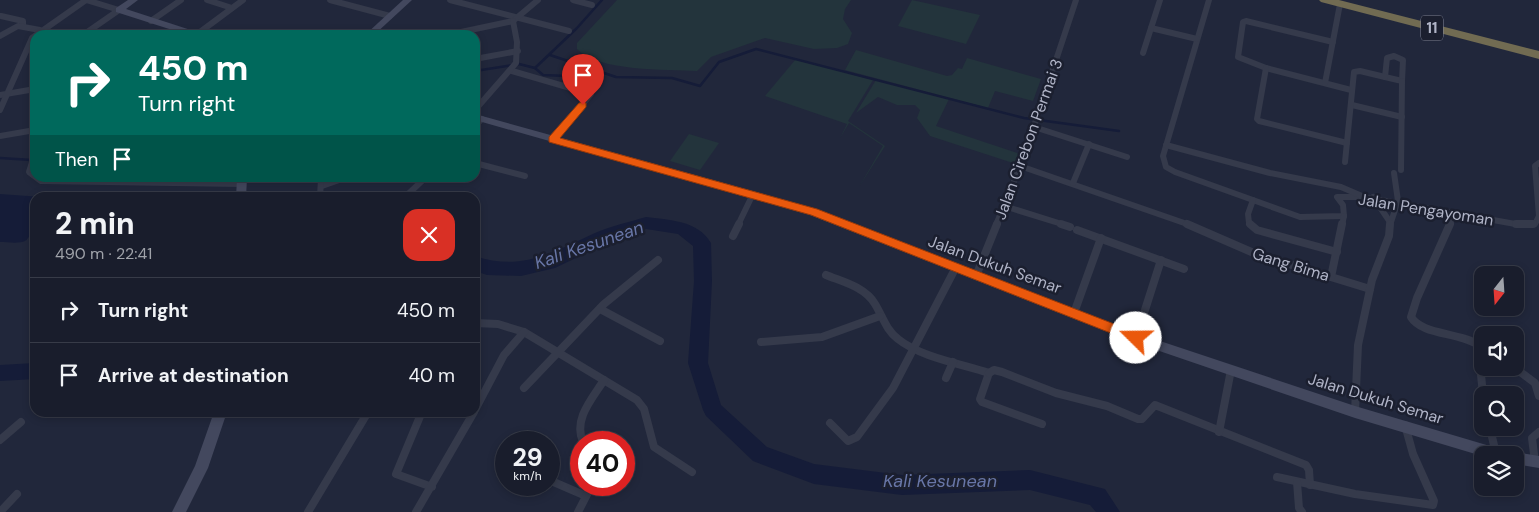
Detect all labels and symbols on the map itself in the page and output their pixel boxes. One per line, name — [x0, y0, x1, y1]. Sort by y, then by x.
road number: 11 — [1421, 15, 1443, 40]
pin — [562, 54, 604, 105]
street label: Jalan Cirebon Permai 3 — [990, 56, 1067, 223]
street label: Jalan Pengayoman — [1357, 188, 1495, 231]
water label: Kali Kesunean — [531, 215, 647, 275]
street label: Jalan Dukuh Semar — [925, 231, 1065, 298]
street label: Gang Bima — [1250, 243, 1332, 286]
north arrow — [1474, 266, 1524, 316]
position arrow — [1109, 311, 1161, 363]
street label: Jalan Dukuh Semar — [1306, 368, 1446, 429]
speed limit sign: 40 — [570, 431, 635, 496]
water label: Kali Kesunean — [883, 469, 997, 493]

